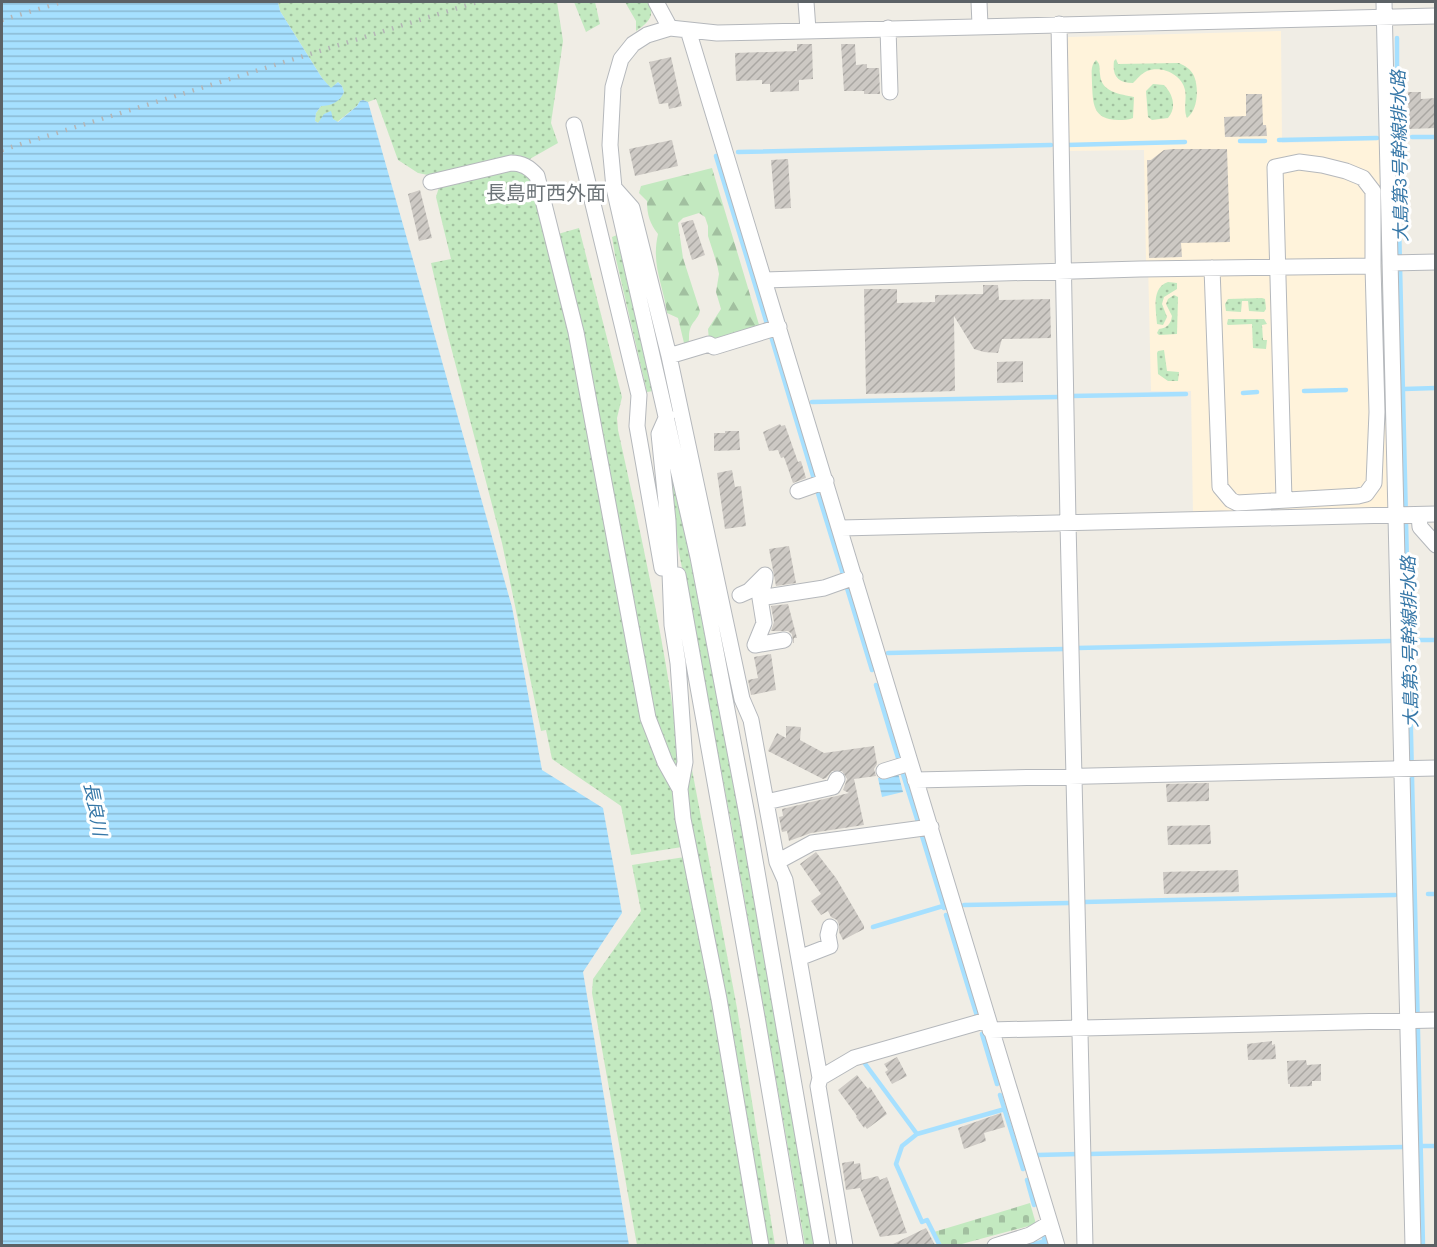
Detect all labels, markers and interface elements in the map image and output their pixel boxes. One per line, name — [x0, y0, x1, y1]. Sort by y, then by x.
water label: 大島第3号幹線排水路 — [1387, 68, 1412, 242]
district label: 長島町西外面 — [486, 182, 606, 205]
water label: 大島第3号幹線排水路 — [1397, 554, 1422, 728]
water label: 長良川 — [79, 780, 111, 840]

